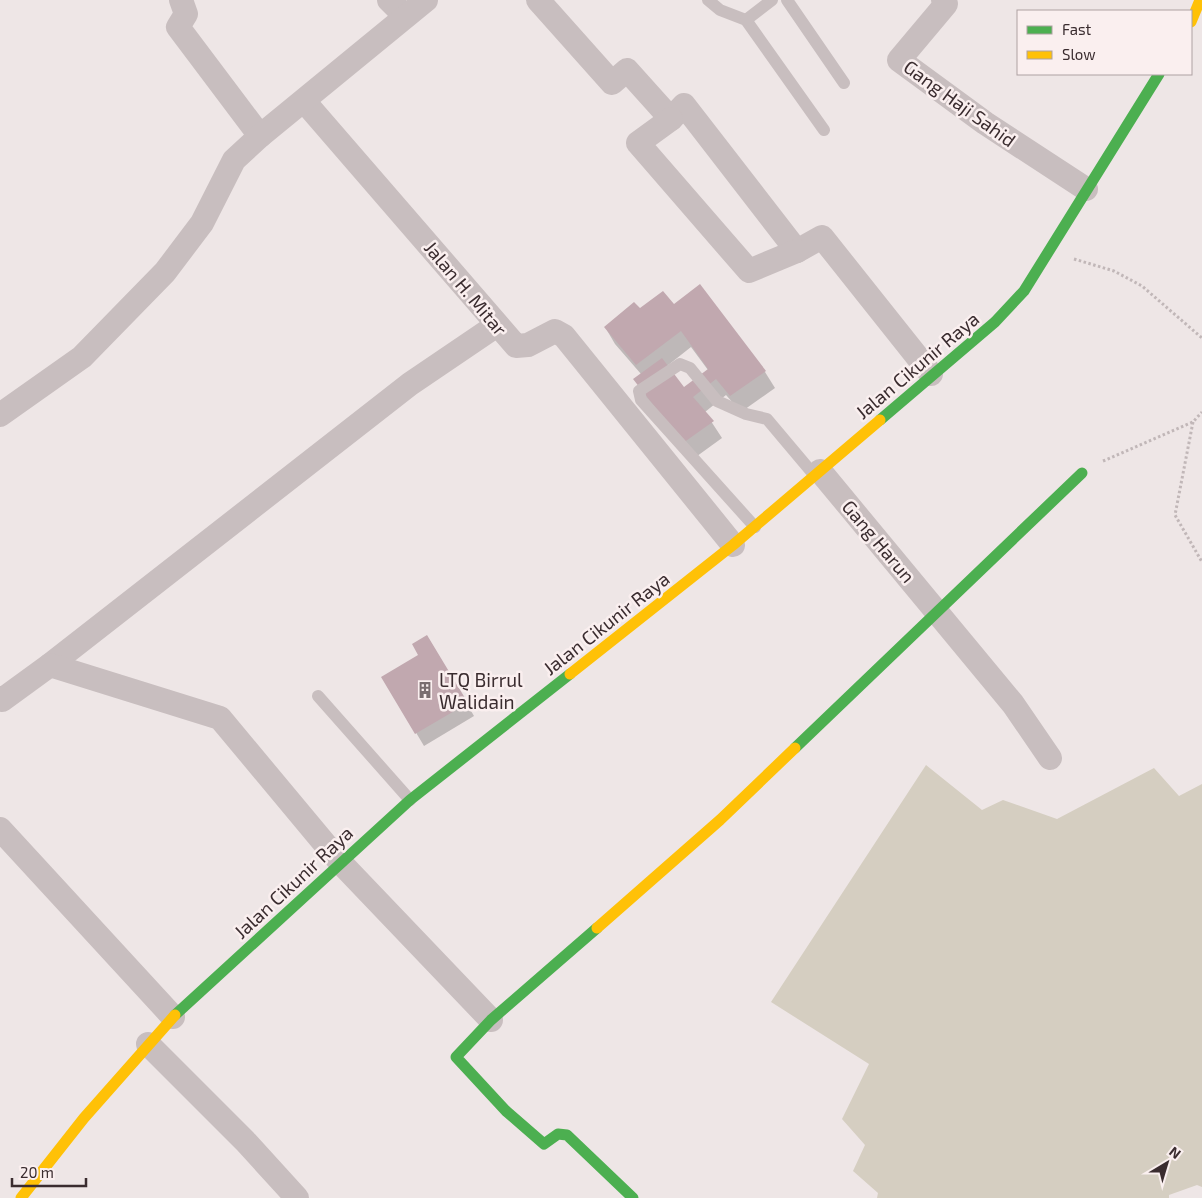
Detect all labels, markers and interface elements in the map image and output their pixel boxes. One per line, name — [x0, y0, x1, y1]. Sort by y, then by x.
legend — [1017, 10, 1192, 75]
text: Fast — [1062, 20, 1092, 38]
text: Slow — [1062, 45, 1096, 63]
street label: Gang Haji Sahid — [900, 55, 1020, 151]
street label: Jalan H. Mitar — [420, 236, 512, 340]
street label: Jalan Cikunir Raya — [851, 307, 983, 423]
street label: Gang Harun — [838, 495, 920, 587]
street label: Jalan Cikunir Raya — [538, 567, 674, 679]
place label: LTQ Birrul Walidain — [439, 668, 523, 713]
building icon: LTQ Birrul Walidain — [415, 680, 435, 700]
street label: Jalan Cikunir Raya — [229, 821, 357, 943]
north arrow — [1142, 1138, 1192, 1188]
text: N — [1166, 1143, 1185, 1162]
scale bar — [12, 1156, 86, 1188]
text: 20 m — [20, 1163, 54, 1181]

